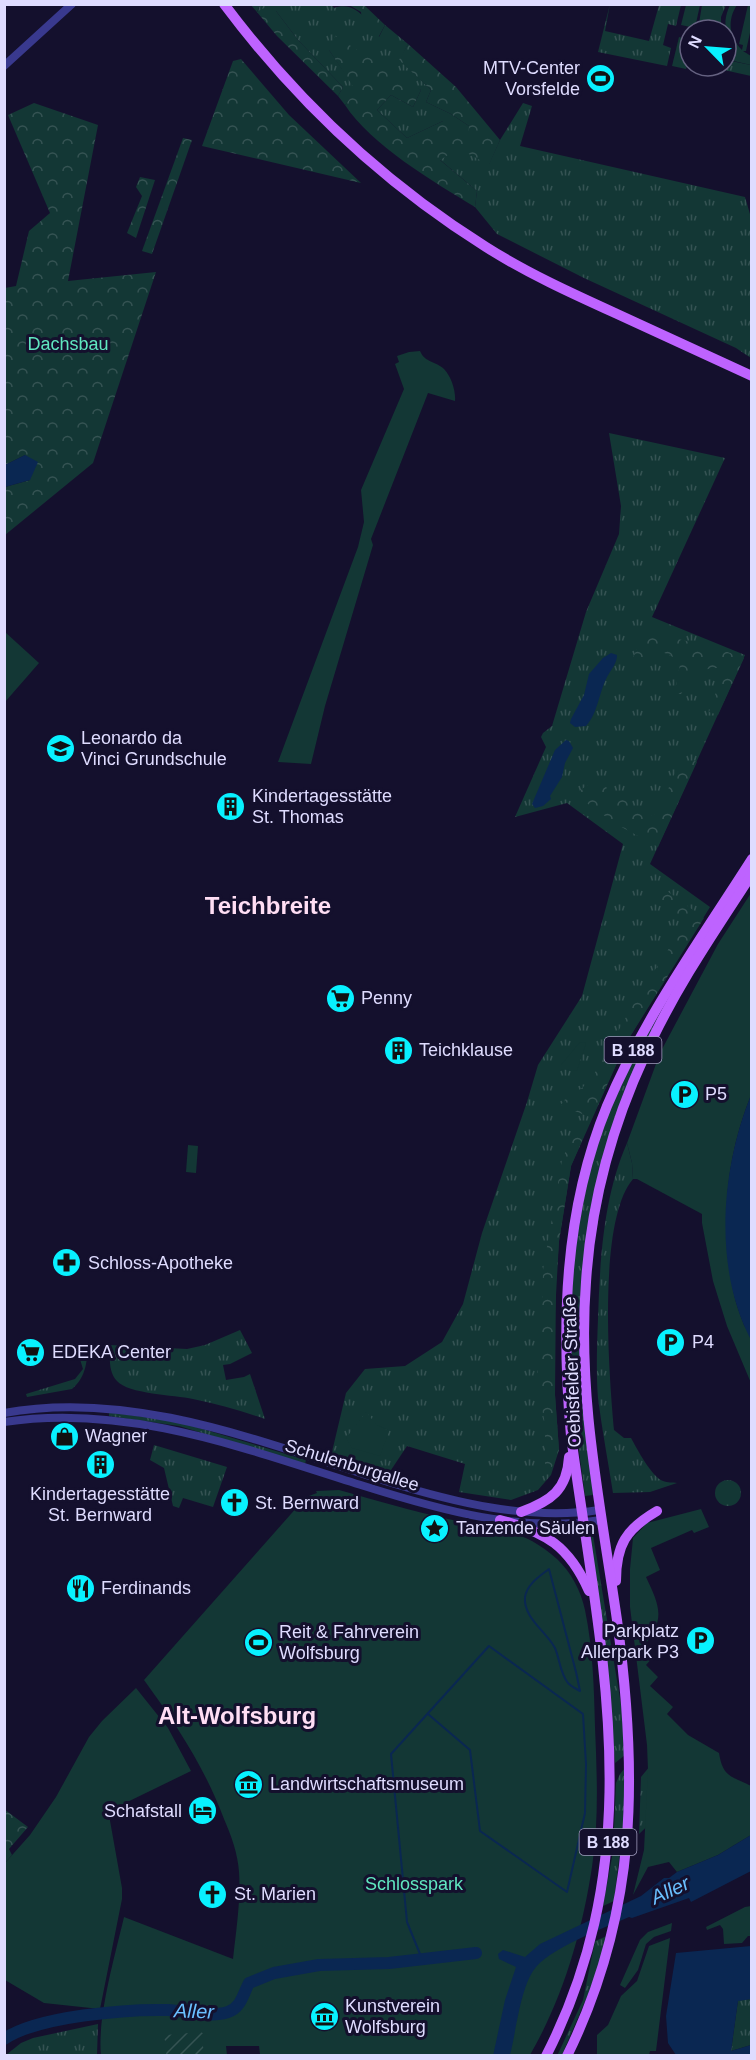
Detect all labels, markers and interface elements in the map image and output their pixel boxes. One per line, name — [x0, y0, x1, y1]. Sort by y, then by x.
north arrow — [678, 18, 738, 78]
text: N — [685, 33, 705, 51]
place label: MTV-Center Vorsfelde — [483, 58, 580, 99]
sports icon: MTV-Center Vorsfelde — [585, 62, 617, 94]
park label: Dachsbau — [27, 334, 109, 354]
place label: Leonardo da Vinci Grundschule — [81, 728, 227, 769]
school or university icon: Leonardo da Vinci Grundschule — [44, 732, 76, 764]
place label: Kindertagesstätte St. Thomas — [252, 786, 392, 827]
building icon: Kindertagesstätte St. Thomas — [215, 790, 247, 822]
district label: Teichbreite — [205, 892, 331, 919]
supermarket icon: Penny — [324, 982, 356, 1014]
place label: Penny — [361, 988, 412, 1008]
building icon: Teichklause — [382, 1034, 414, 1066]
road number: B 188 — [604, 1037, 662, 1063]
place label: Teichklause — [419, 1040, 513, 1060]
parking icon: P5 — [668, 1078, 700, 1110]
place label: P5 — [705, 1084, 727, 1104]
pharmacy icon: Schloss-Apotheke — [51, 1247, 83, 1279]
place label: Schloss-Apotheke — [88, 1253, 233, 1273]
street label: Oebisfelder Straße — [559, 1296, 585, 1448]
parking icon: P4 — [655, 1326, 687, 1358]
place label: P4 — [692, 1332, 714, 1352]
supermarket icon: EDEKA Center — [15, 1336, 47, 1368]
place label: EDEKA Center — [52, 1342, 171, 1362]
shop icon: Wagner — [48, 1420, 80, 1452]
place label: Wagner — [85, 1426, 147, 1446]
street label: Schulenburgallee — [283, 1435, 421, 1495]
building icon: Kindertagesstätte St. Bernward — [84, 1449, 116, 1481]
place label: Kindertagesstätte St. Bernward — [30, 1484, 170, 1525]
church icon: St. Bernward — [218, 1487, 250, 1519]
place label: St. Bernward — [255, 1493, 359, 1513]
place icon: Tanzende Säulen — [419, 1512, 451, 1544]
place label: Tanzende Säulen — [456, 1518, 595, 1538]
restaurant icon: Ferdinands — [64, 1572, 96, 1604]
place label: Ferdinands — [101, 1578, 191, 1598]
place label: Parkplatz Allerpark P3 — [581, 1621, 679, 1662]
place label: Reit & Fahrverein Wolfsburg — [279, 1622, 419, 1663]
parking icon: Parkplatz Allerpark P3 — [684, 1625, 716, 1657]
sports icon: Reit & Fahrverein Wolfsburg — [242, 1626, 274, 1658]
district label: Alt-Wolfsburg — [158, 1702, 316, 1729]
museum icon: Landwirtschaftsmuseum — [233, 1768, 265, 1800]
place label: Landwirtschaftsmuseum — [270, 1774, 464, 1794]
hotel icon: Schafstall — [187, 1795, 219, 1827]
place label: Schafstall — [104, 1801, 182, 1821]
road number: B 188 — [580, 1829, 636, 1855]
water label: Aller — [646, 1871, 694, 1909]
park label: Schlosspark — [365, 1874, 464, 1894]
church icon: St. Marien — [197, 1878, 229, 1910]
place label: St. Marien — [234, 1884, 316, 1904]
place label: Kunstverein Wolfsburg — [345, 1996, 440, 2037]
water label: Aller — [173, 1999, 216, 2023]
museum icon: Kunstverein Wolfsburg — [308, 2000, 340, 2032]

